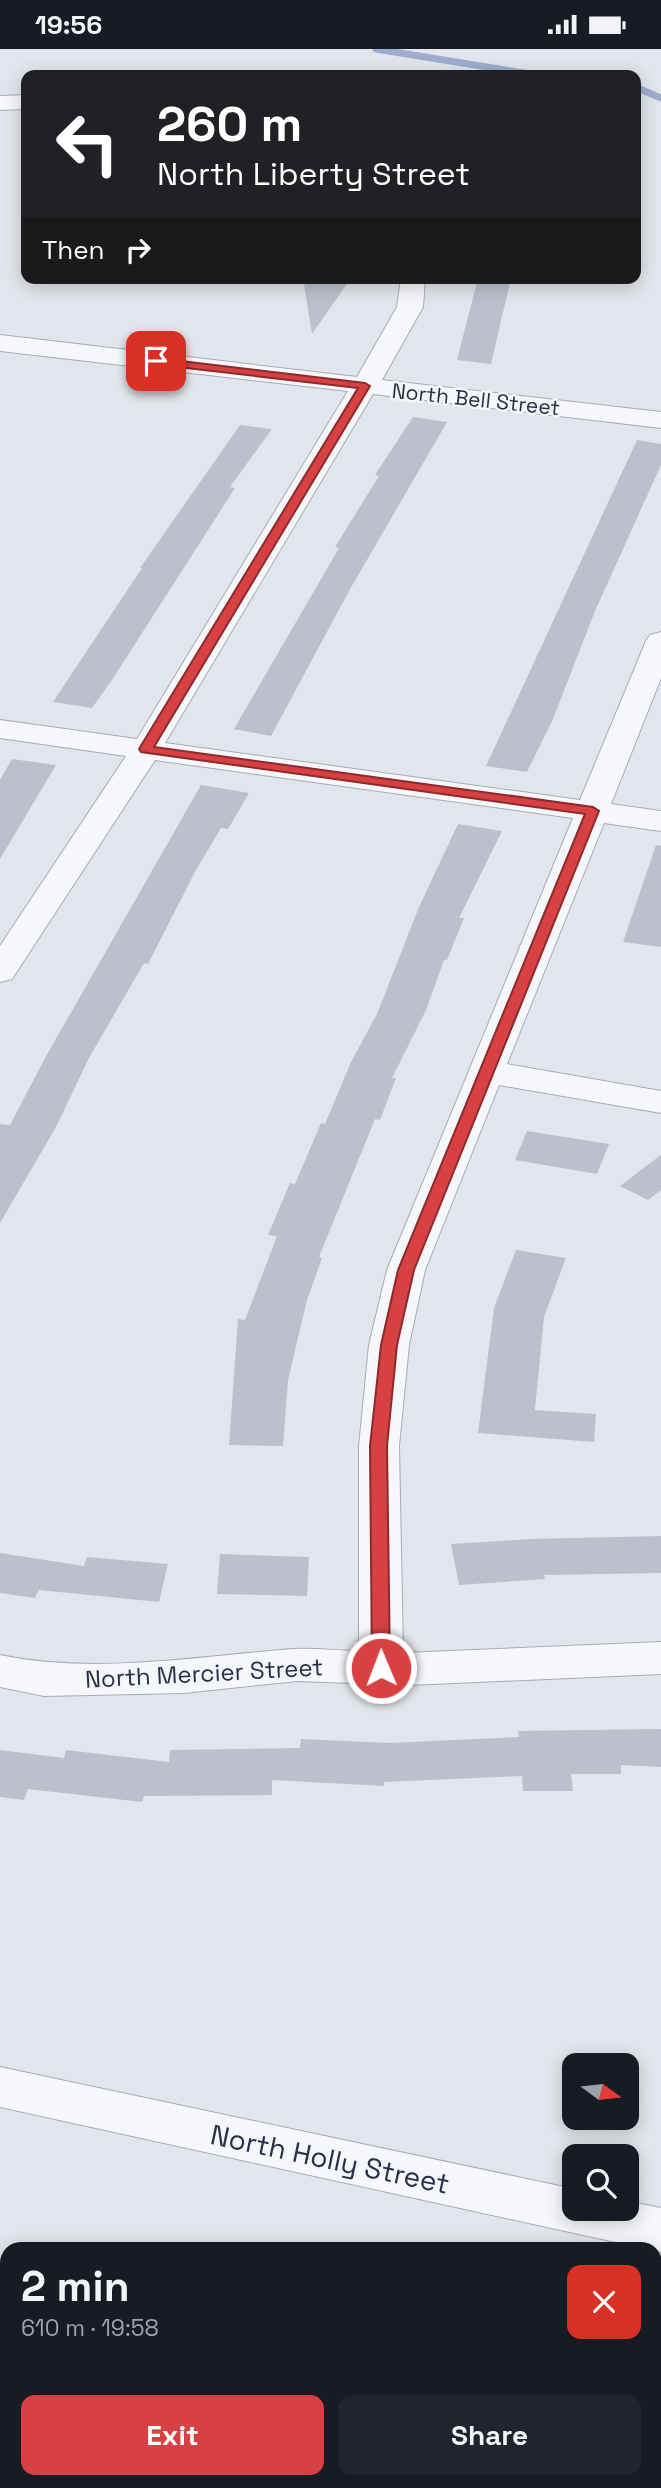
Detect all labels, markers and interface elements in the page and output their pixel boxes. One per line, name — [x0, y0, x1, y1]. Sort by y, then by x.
text: 19:56 — [35, 8, 102, 42]
text: 260 m — [157, 93, 302, 155]
icon: left — [42, 98, 133, 189]
text: North Liberty Street — [157, 154, 470, 194]
icon: right — [119, 231, 157, 269]
text: Then — [42, 233, 105, 267]
pin — [126, 331, 186, 391]
icon: arrive — [137, 342, 175, 380]
street label: North Bell Street — [391, 377, 561, 421]
position arrow — [344, 1631, 418, 1705]
street label: North Mercier Street — [84, 1651, 324, 1695]
north arrow — [562, 2053, 639, 2130]
map controls — [562, 2053, 639, 2221]
street label: North Holly Street — [207, 2116, 453, 2202]
button: search — [562, 2144, 639, 2221]
text: 2 min — [21, 2260, 130, 2313]
button: close — [567, 2265, 641, 2339]
text: 610 m · 19:58 — [21, 2313, 159, 2343]
button: Exit — [21, 2395, 324, 2475]
button: Share — [338, 2395, 641, 2475]

